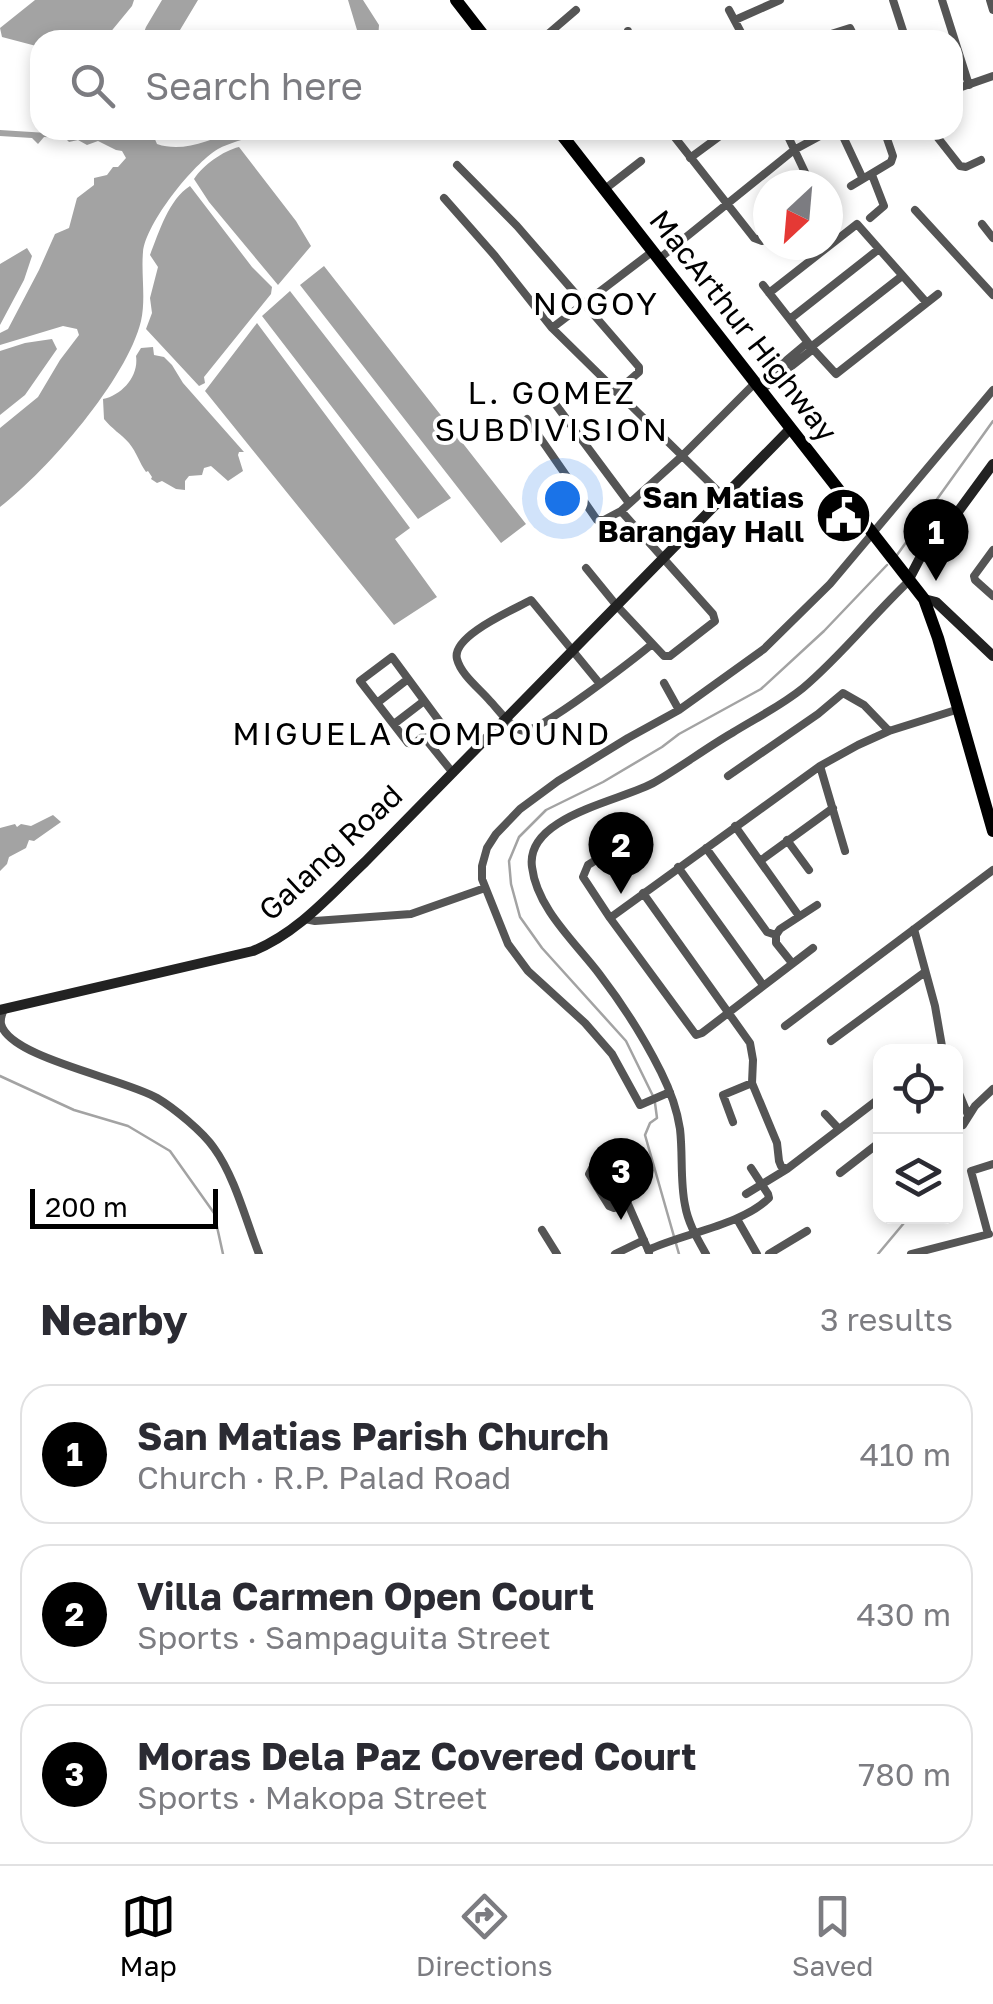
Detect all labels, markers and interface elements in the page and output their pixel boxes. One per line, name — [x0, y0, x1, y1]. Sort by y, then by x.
search box — [30, 30, 963, 140]
icon: search — [65, 58, 120, 113]
text: Search here — [145, 63, 363, 108]
north arrow — [753, 170, 843, 260]
street label: MacArthur Highway — [642, 203, 845, 448]
district label: NOGOY — [533, 284, 659, 322]
district label: L. GOMEZ SUBDIVISION — [434, 373, 670, 448]
your location — [537, 473, 588, 524]
place label: San Matias Barangay Hall — [597, 479, 804, 549]
public building icon: San Matias Barangay Hall — [813, 485, 873, 545]
pin: 1 — [904, 498, 968, 581]
district label: MIGUELA COMPOUND — [232, 714, 612, 752]
street label: Galang Road — [251, 777, 409, 928]
pin: 2 — [588, 812, 654, 894]
map controls — [873, 1044, 963, 1224]
button: locate — [873, 1044, 963, 1134]
button: layers — [873, 1134, 963, 1224]
pin: 3 — [588, 1138, 654, 1220]
scale bar — [30, 1184, 218, 1228]
text: 200 m — [45, 1190, 128, 1223]
text: Nearby — [40, 1294, 188, 1344]
text: 3 results — [820, 1300, 953, 1338]
text: San Matias Parish Church — [137, 1413, 609, 1458]
text: 1 — [66, 1435, 83, 1473]
text: 410 m — [860, 1435, 951, 1473]
text: Church · R.P. Palad Road — [137, 1458, 511, 1496]
text: Villa Carmen Open Court — [137, 1573, 594, 1618]
text: 2 — [65, 1595, 84, 1633]
text: 430 m — [857, 1595, 951, 1633]
text: Sports · Sampaguita Street — [137, 1618, 551, 1656]
text: Moras Dela Paz Covered Court — [137, 1733, 697, 1778]
text: 3 — [65, 1755, 84, 1793]
text: 780 m — [858, 1755, 951, 1793]
text: Sports · Makopa Street — [137, 1778, 488, 1816]
tab: Map — [120, 1889, 177, 1982]
tab: Directions — [416, 1889, 553, 1982]
tab: Saved — [792, 1889, 873, 1982]

